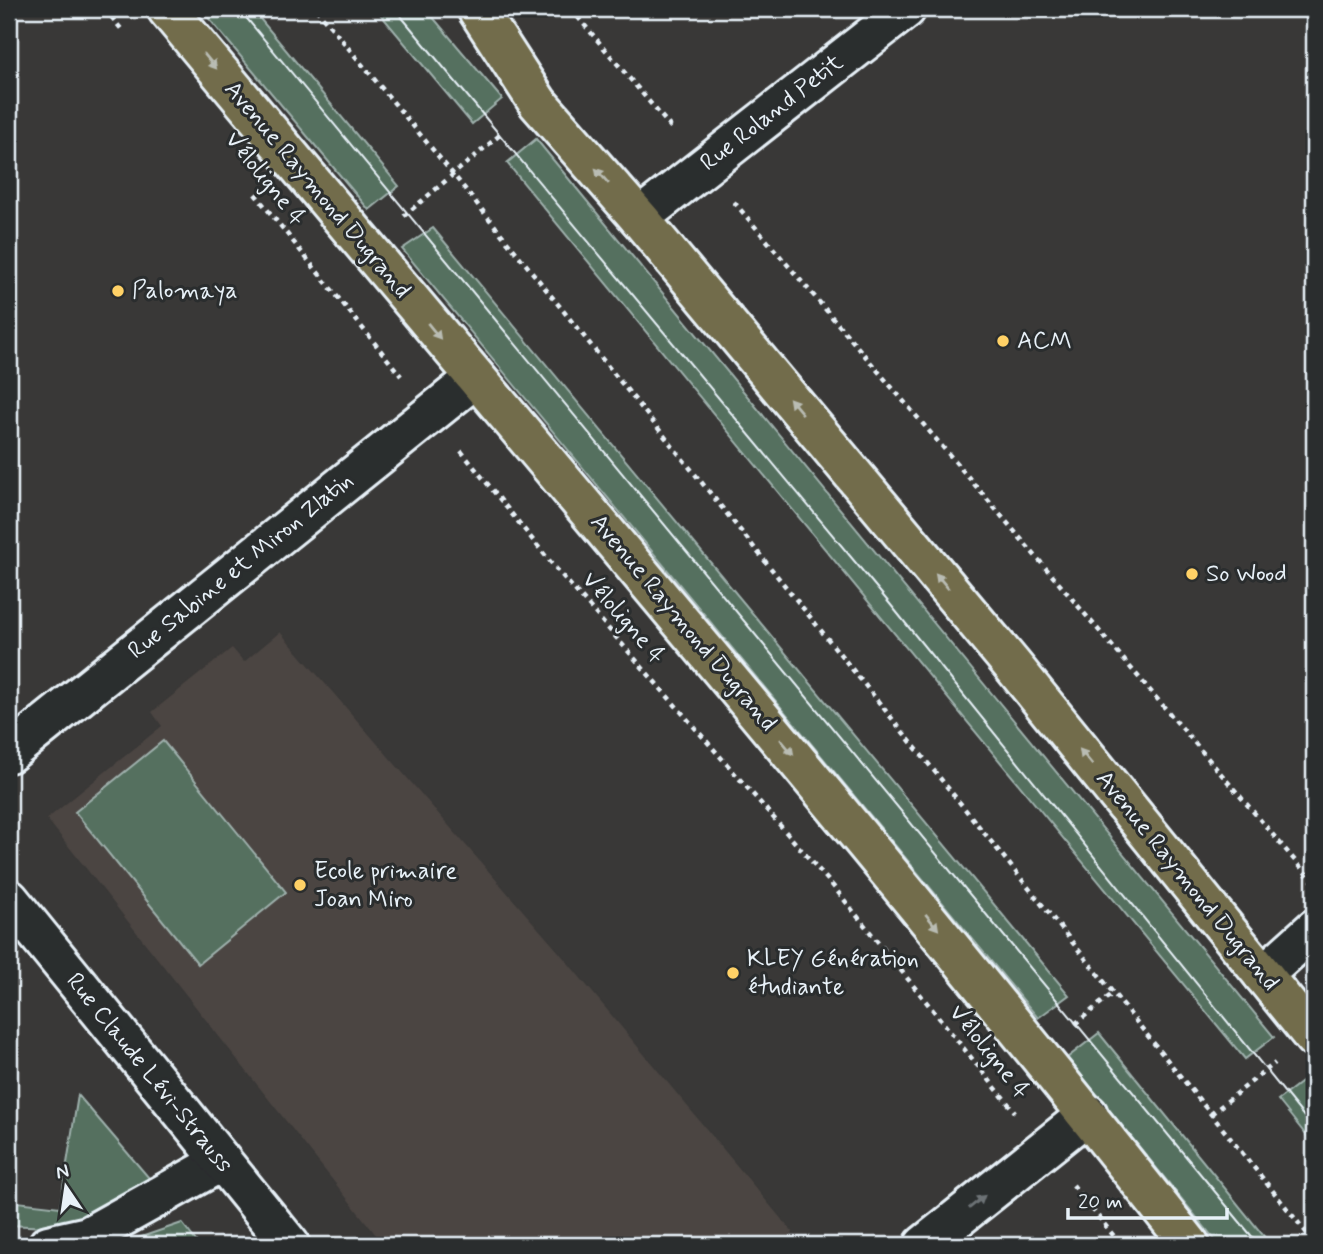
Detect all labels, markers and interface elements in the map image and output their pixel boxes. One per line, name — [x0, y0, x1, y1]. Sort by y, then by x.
street label: Rue Roland Petit — [694, 47, 850, 179]
one-way arrow — [202, 53, 217, 70]
street label: Avenue Raymond Dugrand — [217, 75, 417, 305]
street label: Véloligne 4 — [218, 125, 313, 233]
one-way arrow — [594, 167, 610, 185]
place label: Palomaya — [132, 276, 238, 307]
marker: Palomaya — [110, 283, 126, 299]
one-way arrow — [426, 321, 441, 339]
place label: ACM — [1017, 326, 1072, 357]
marker: ACM — [995, 333, 1011, 349]
one-way arrow — [788, 397, 804, 415]
street label: Rue Sabine et Miron Zlatin — [122, 465, 360, 667]
street label: Avenue Raymond Dugrand — [583, 508, 783, 738]
place label: So Wood — [1206, 559, 1287, 590]
street label: Véloligne 4 — [574, 565, 672, 671]
marker: So Wood — [1184, 566, 1200, 582]
one-way arrow — [934, 572, 949, 590]
one-way arrow — [779, 738, 794, 755]
one-way arrow — [1079, 748, 1094, 765]
street label: Avenue Raymond Dugrand — [1088, 764, 1286, 998]
place label: Ecole primaire Joan Miro — [314, 856, 457, 915]
marker: Ecole primaire Joan Miro — [292, 877, 308, 893]
one-way arrow — [924, 913, 939, 931]
place label: KLEY Génération étudiante — [747, 944, 919, 1003]
marker: KLEY Génération étudiante — [725, 965, 741, 981]
street label: Rue Claude Lévi-Strauss — [59, 967, 239, 1180]
street label: Véloligne 4 — [942, 998, 1037, 1106]
north arrow — [32, 1152, 102, 1222]
text: N — [54, 1158, 71, 1186]
scale bar — [1068, 1177, 1227, 1221]
text: 20 m — [1078, 1188, 1123, 1216]
one-way arrow — [969, 1195, 986, 1210]

